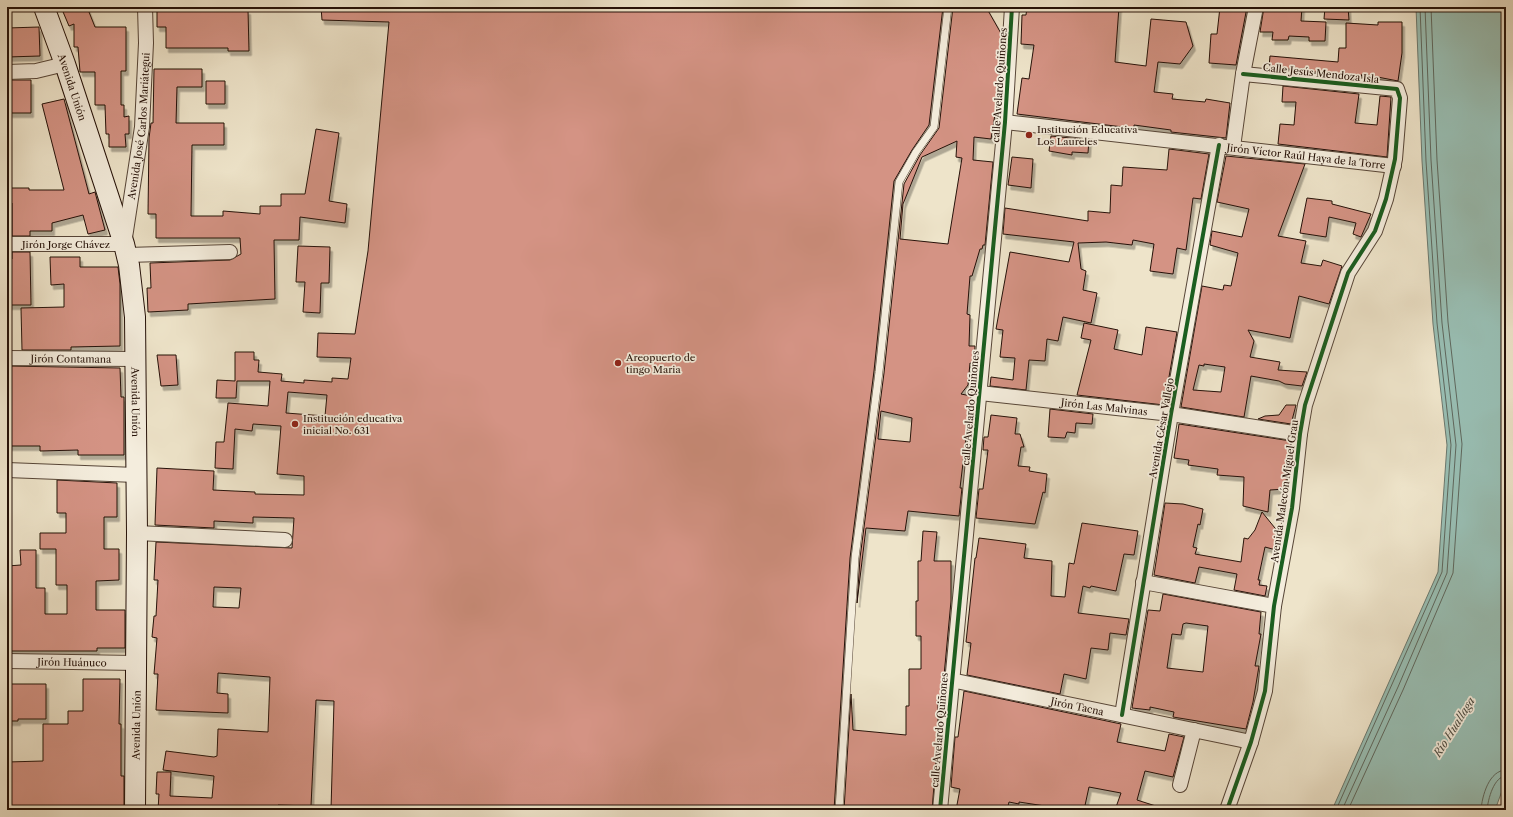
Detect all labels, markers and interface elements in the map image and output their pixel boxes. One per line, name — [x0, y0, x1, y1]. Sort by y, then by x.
street label: calle Avelardo Quiñones — [989, 27, 1010, 143]
street label: Avenida Unión — [54, 51, 89, 123]
street label: Avenida José Carlos Mariátegui — [125, 52, 153, 202]
street label: Calle Jesús Mendoza Isla — [1262, 61, 1380, 86]
place label: Institución Educativa Los Laureles — [1037, 123, 1138, 148]
marker: Institución Educativa Los Laureles — [1024, 130, 1034, 140]
street label: Jirón Víctor Raúl Haya de la Torre — [1224, 141, 1386, 172]
street label: Jirón Jorge Chávez — [20, 238, 110, 251]
street label: calle Avelardo Quiñones — [959, 350, 982, 466]
place label: Areopuerto de tingo Maria — [625, 351, 696, 376]
street label: Jirón Contamana — [29, 352, 112, 366]
marker: Areopuerto de tingo Maria — [613, 358, 623, 368]
street label: Avenida Unión — [128, 366, 142, 438]
street label: Avenida César Vallejo — [1146, 377, 1177, 480]
street label: Jirón Las Malvinas — [1058, 396, 1148, 418]
place label: Institución educativa inicial No. 631 — [303, 412, 403, 437]
marker: Institución educativa inicial No. 631 — [290, 419, 300, 429]
street label: Avenida Malecón Miguel Grau — [1268, 419, 1301, 564]
street label: Jirón Huánuco — [35, 655, 107, 670]
street label: calle Avelardo Quiñones — [928, 672, 951, 788]
street label: Avenida Unión — [129, 689, 144, 761]
street label: Jirón Tacna — [1047, 694, 1106, 719]
water label: Río Huallaga — [1430, 694, 1478, 760]

